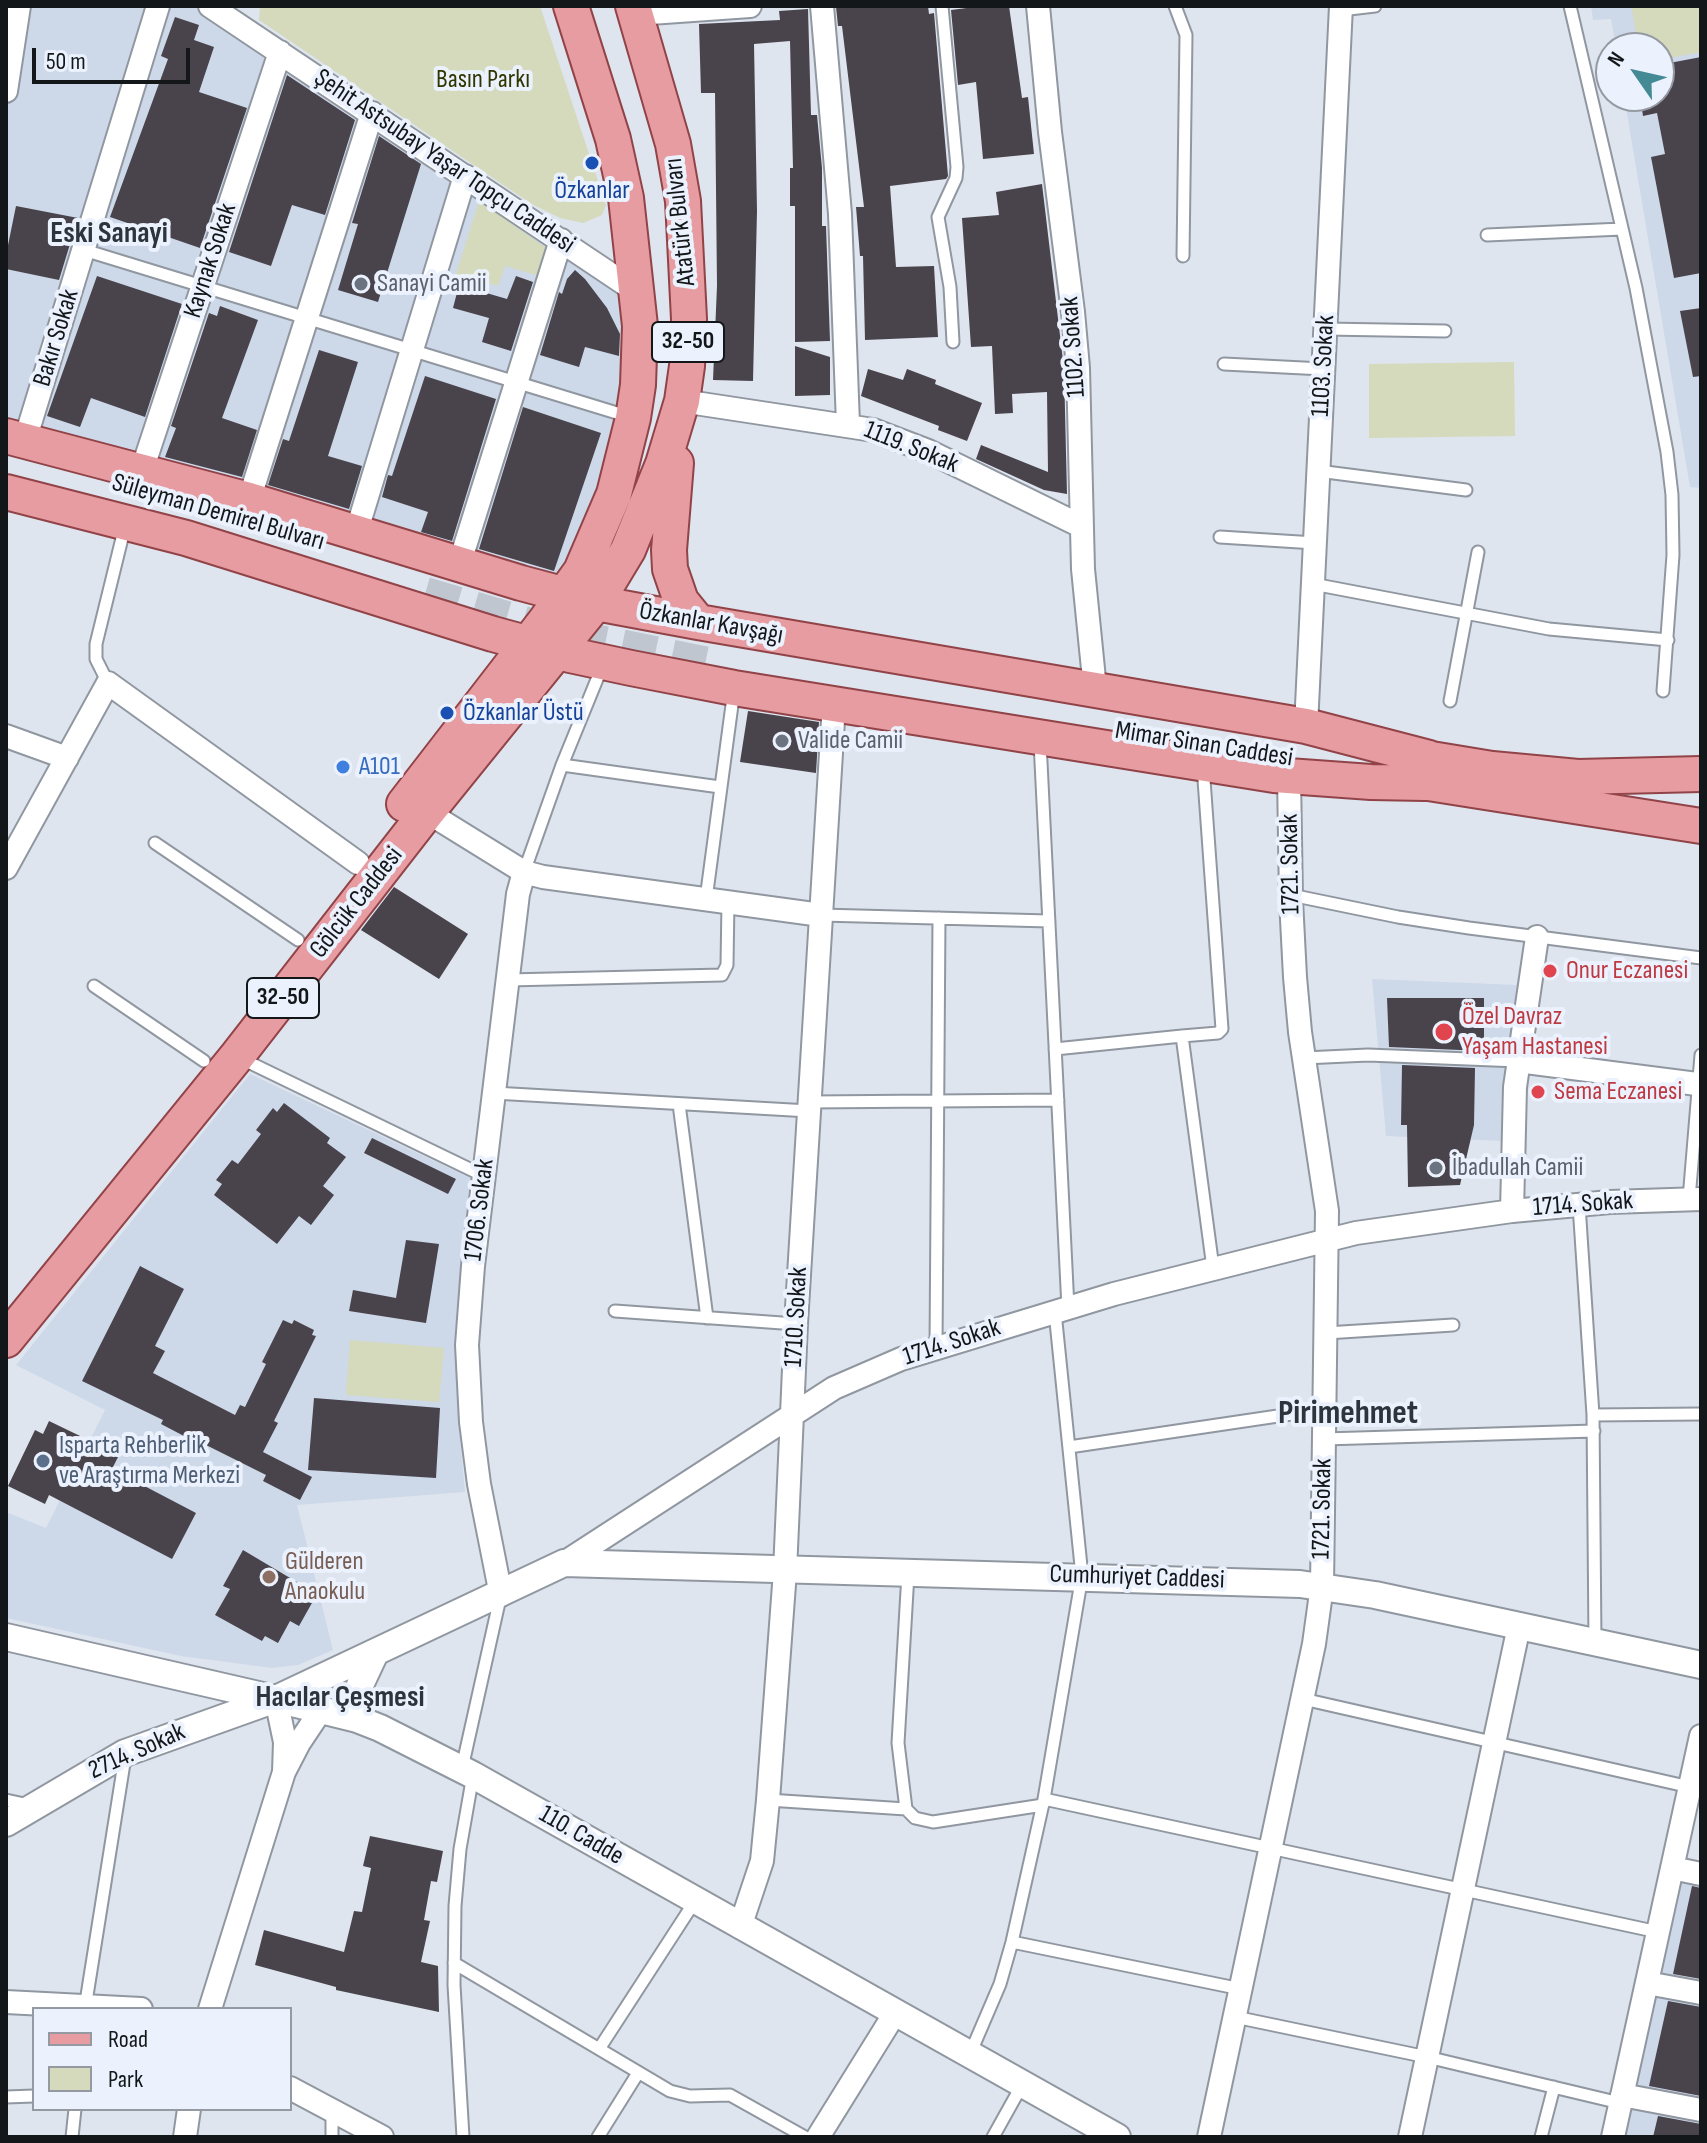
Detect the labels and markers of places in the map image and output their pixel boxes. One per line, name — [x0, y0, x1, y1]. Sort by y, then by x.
marker: Özkanlar — [583, 154, 601, 172]
place label: Özkanlar — [554, 175, 630, 207]
place label: Sanayi Camii — [377, 268, 487, 300]
marker: Sanayi Camii — [352, 275, 370, 293]
place label: Özkanlar Üstü — [463, 697, 584, 729]
marker: Özkanlar Üstü — [438, 704, 456, 722]
place label: Valide Camii — [798, 725, 903, 757]
marker: Valide Camii — [773, 732, 791, 750]
place label: A101 — [359, 751, 400, 783]
marker: A101 — [334, 758, 352, 776]
place label: Onur Eczanesi — [1566, 955, 1688, 987]
marker: Onur Eczanesi — [1541, 962, 1559, 980]
place label: Özel Davraz Yaşam Hastanesi — [1462, 1001, 1608, 1062]
marker: Özel Davraz Yaşam Hastanesi — [1433, 1021, 1455, 1043]
place label: Sema Eczanesi — [1554, 1076, 1682, 1108]
marker: Sema Eczanesi — [1529, 1083, 1547, 1101]
place label: İbadullah Camii — [1452, 1152, 1583, 1184]
marker: İbadullah Camii — [1427, 1159, 1445, 1177]
place label: Isparta Rehberlik ve Araştırma Merkezi — [59, 1430, 240, 1492]
marker: Isparta Rehberlik ve Araştırma Merkezi — [34, 1452, 52, 1470]
place label: Gülderen Anaokulu — [285, 1546, 365, 1608]
marker: Gülderen Anaokulu — [260, 1568, 278, 1586]

